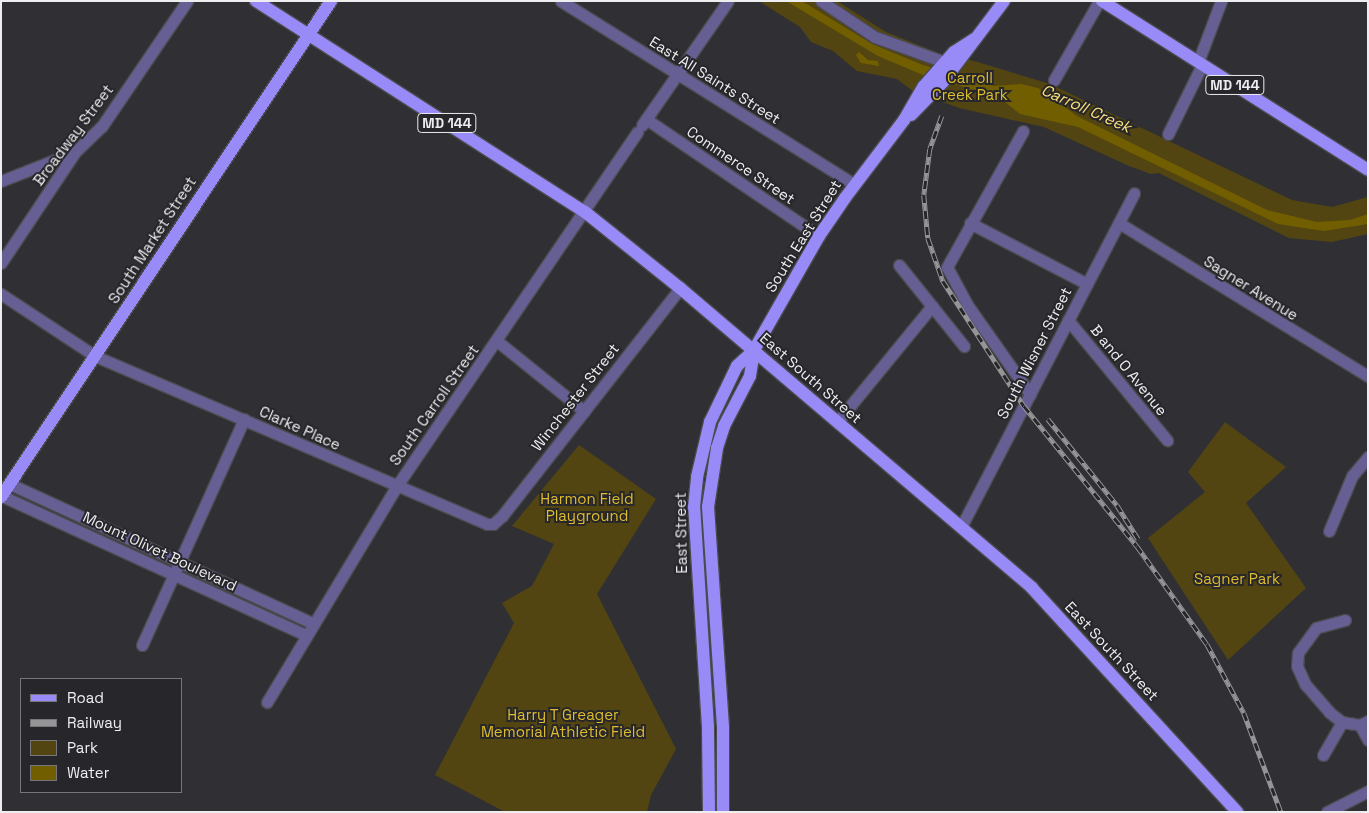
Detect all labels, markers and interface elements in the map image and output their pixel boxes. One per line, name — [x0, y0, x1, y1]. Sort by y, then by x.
street label: East All Saints Street — [646, 32, 784, 128]
park label: Carroll Creek Park — [932, 68, 1008, 103]
road number: MD 144 — [1205, 74, 1265, 96]
street label: Broadway Street — [29, 81, 117, 189]
water label: Carroll Creek — [1038, 81, 1134, 137]
road number: MD 144 — [417, 112, 477, 134]
street label: Commerce Street — [684, 122, 798, 208]
street label: South Market Street — [104, 173, 200, 307]
street label: South East Street — [761, 177, 845, 295]
street label: Sagner Avenue — [1201, 252, 1301, 324]
street label: South Wisner Street — [993, 284, 1075, 422]
street label: B and O Avenue — [1087, 321, 1171, 419]
street label: East South Street — [756, 329, 866, 427]
street label: Winchester Street — [527, 340, 623, 454]
street label: South Carroll Street — [386, 341, 482, 469]
street label: Clarke Place — [257, 402, 343, 454]
park label: Harmon Field Playground — [540, 489, 634, 524]
street label: East Street — [671, 492, 691, 574]
street label: Mount Olivet Boulevard — [80, 507, 240, 595]
park label: Sagner Park — [1194, 570, 1280, 588]
street label: East South Street — [1061, 598, 1163, 704]
legend — [20, 678, 182, 793]
text: Road — [67, 688, 104, 707]
park label: Harry T Greager Memorial Athletic Field — [481, 705, 645, 740]
text: Railway — [67, 713, 122, 732]
text: Park — [67, 738, 98, 757]
text: Water — [67, 763, 109, 782]

